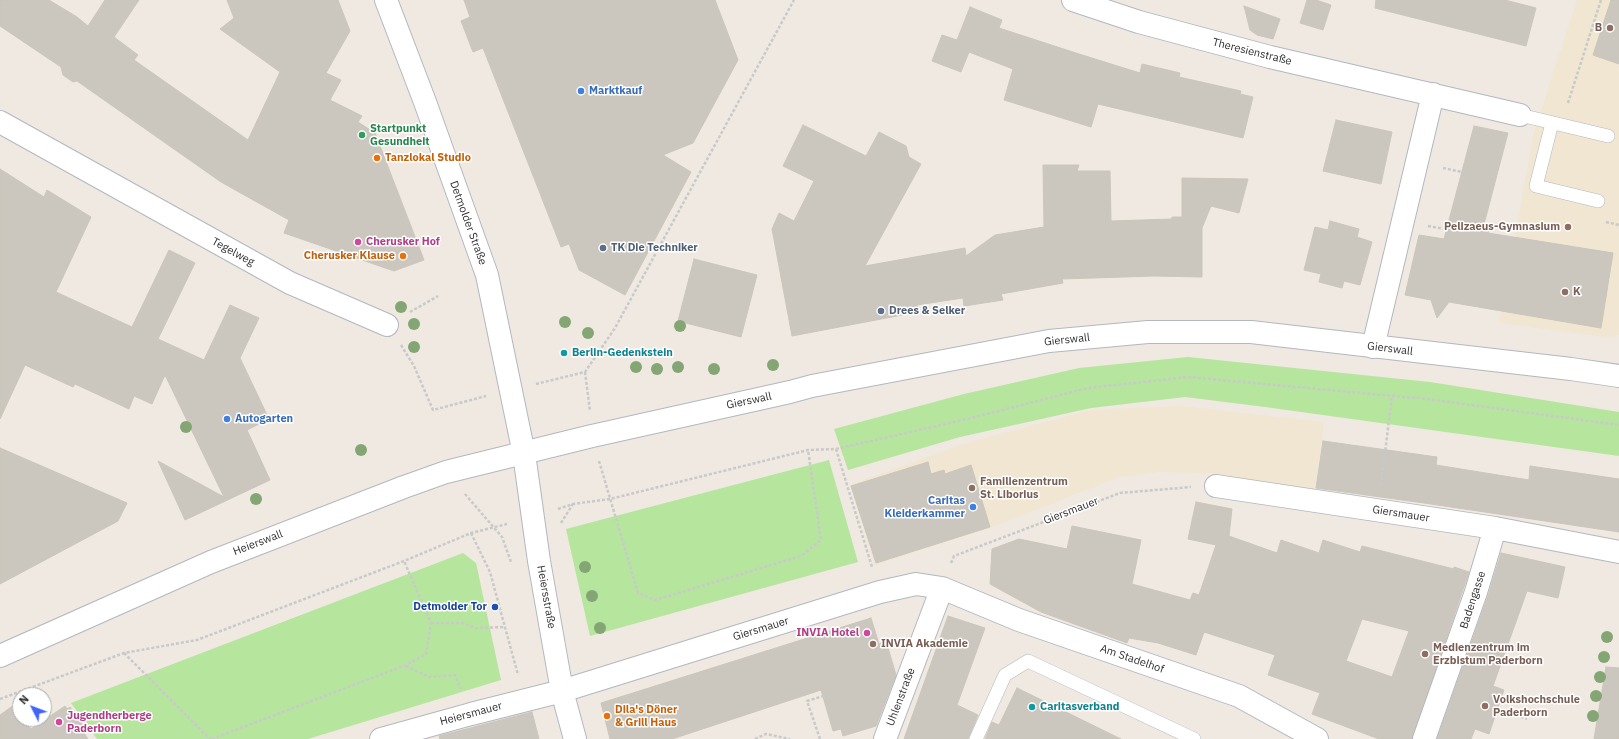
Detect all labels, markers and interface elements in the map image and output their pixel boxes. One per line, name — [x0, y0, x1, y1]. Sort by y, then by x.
place label: B — [1595, 21, 1602, 35]
marker: B — [1605, 23, 1615, 33]
street label: Theresienstraße — [1211, 36, 1293, 68]
place label: Marktkauf — [589, 84, 642, 98]
marker: Marktkauf — [576, 86, 586, 96]
place label: Startpunkt Gesundheit — [370, 122, 430, 148]
marker: Startpunkt Gesundheit — [357, 130, 367, 140]
place label: Tanzlokal Studio — [385, 151, 471, 165]
marker: Tanzlokal Studio — [372, 153, 382, 163]
street label: Detmolder Straße — [447, 179, 489, 267]
place label: Pelizaeus-Gymnasium — [1444, 220, 1560, 234]
marker: Pelizaeus-Gymnasium — [1563, 222, 1573, 232]
street label: Tegelweg — [209, 235, 257, 269]
place label: Cherusker Hof — [366, 235, 440, 249]
marker: Cherusker Hof — [353, 237, 363, 247]
place label: TK Die Techniker — [611, 241, 698, 255]
marker: TK Die Techniker — [598, 243, 608, 253]
place label: Cherusker Klause — [304, 249, 395, 263]
marker: Cherusker Klause — [398, 251, 408, 261]
place label: K — [1573, 285, 1581, 299]
marker: K — [1560, 287, 1570, 297]
place label: Drees & Selker — [889, 304, 965, 318]
marker: Drees & Selker — [876, 306, 886, 316]
street label: Gierswall — [1043, 331, 1091, 349]
street label: Gierswall — [1366, 340, 1414, 358]
place label: Berlin-Gedenkstein — [572, 346, 673, 360]
marker: Berlin-Gedenkstein — [559, 348, 569, 358]
street label: Gierswall — [725, 390, 773, 412]
place label: Autogarten — [235, 412, 293, 426]
marker: Autogarten — [222, 414, 232, 424]
place label: Familienzentrum St. Liborius — [980, 475, 1068, 501]
marker: Familienzentrum St. Liborius — [967, 483, 977, 493]
place label: Caritas Kleiderkammer — [885, 494, 965, 520]
street label: Giersmauer — [1042, 495, 1100, 527]
marker: Caritas Kleiderkammer — [968, 502, 978, 512]
street label: Giersmauer — [1372, 503, 1430, 525]
street label: Heierswall — [231, 528, 285, 558]
street label: Heiersstraße — [534, 564, 558, 630]
street label: Badengasse — [1457, 569, 1489, 631]
place label: Detmolder Tor — [413, 600, 487, 614]
marker: Detmolder Tor — [490, 602, 500, 612]
street label: Giersmauer — [732, 614, 790, 644]
place label: INVIA Hotel — [796, 626, 859, 640]
marker: INVIA Hotel — [862, 628, 872, 638]
place label: INVIA Akademie — [881, 637, 968, 651]
marker: INVIA Akademie — [868, 639, 878, 649]
place label: Medienzentrum im Erzbistum Paderborn — [1433, 641, 1543, 667]
street label: Am Stadelhof — [1098, 642, 1166, 676]
marker: Medienzentrum im Erzbistum Paderborn — [1420, 649, 1430, 659]
street label: Uhlenstraße — [884, 666, 918, 728]
north arrow — [12, 687, 52, 727]
text: N — [16, 692, 32, 707]
place label: Volkshochschule Paderborn — [1493, 693, 1580, 719]
street label: Heiersmauer — [438, 699, 504, 729]
place label: Caritasverband — [1040, 700, 1120, 714]
marker: Volkshochschule Paderborn — [1480, 701, 1490, 711]
marker: Caritasverband — [1027, 702, 1037, 712]
place label: Dila's Döner & Grill Haus — [615, 703, 677, 729]
place label: Jugendherberge Paderborn — [67, 709, 152, 735]
marker: Dila's Döner & Grill Haus — [602, 711, 612, 721]
marker: Jugendherberge Paderborn — [54, 717, 64, 727]

